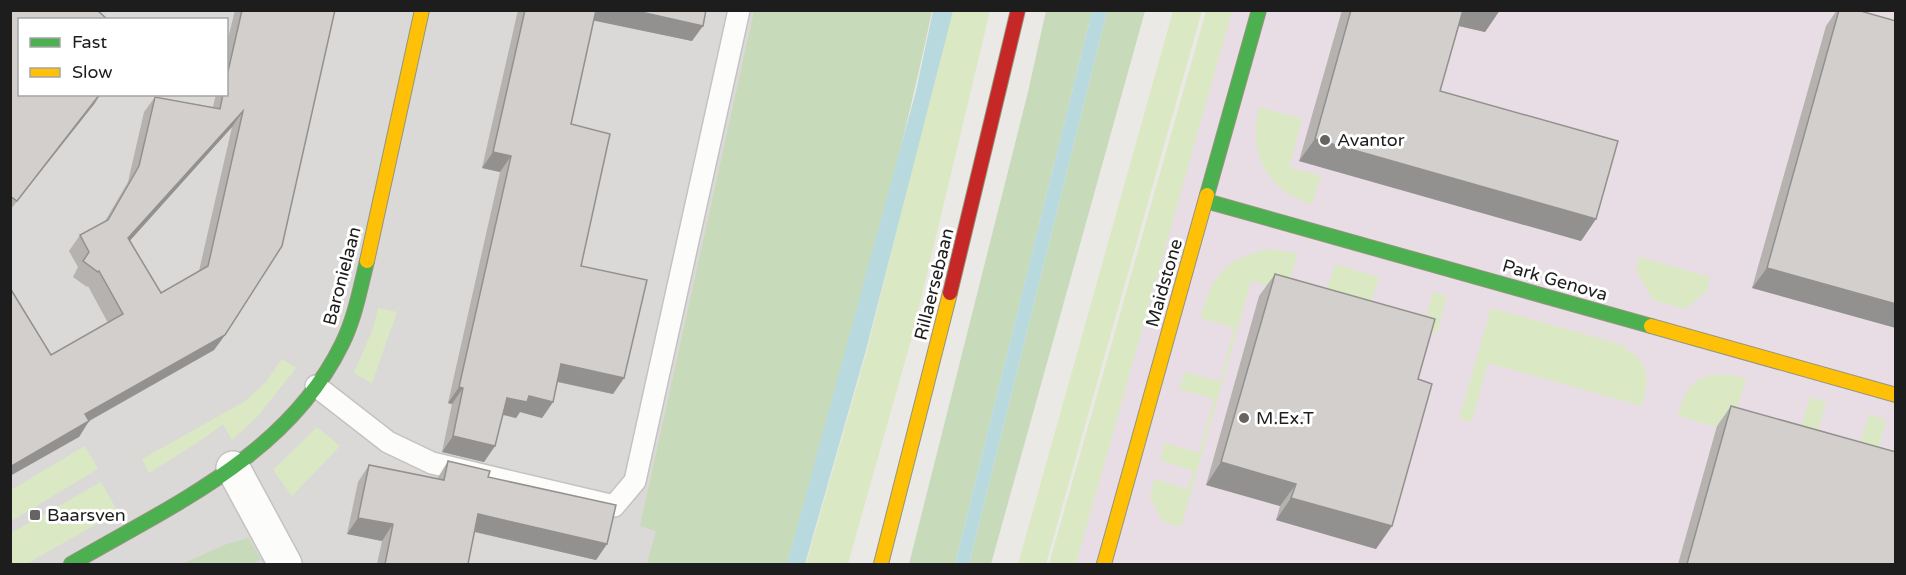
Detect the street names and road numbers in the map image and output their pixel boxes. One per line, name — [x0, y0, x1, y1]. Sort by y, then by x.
street label: Baronielaan — [318, 224, 366, 328]
street label: Rillaersebaan — [909, 226, 959, 342]
street label: Maidstone — [1141, 236, 1187, 330]
street label: Park Genova — [1500, 255, 1610, 305]

